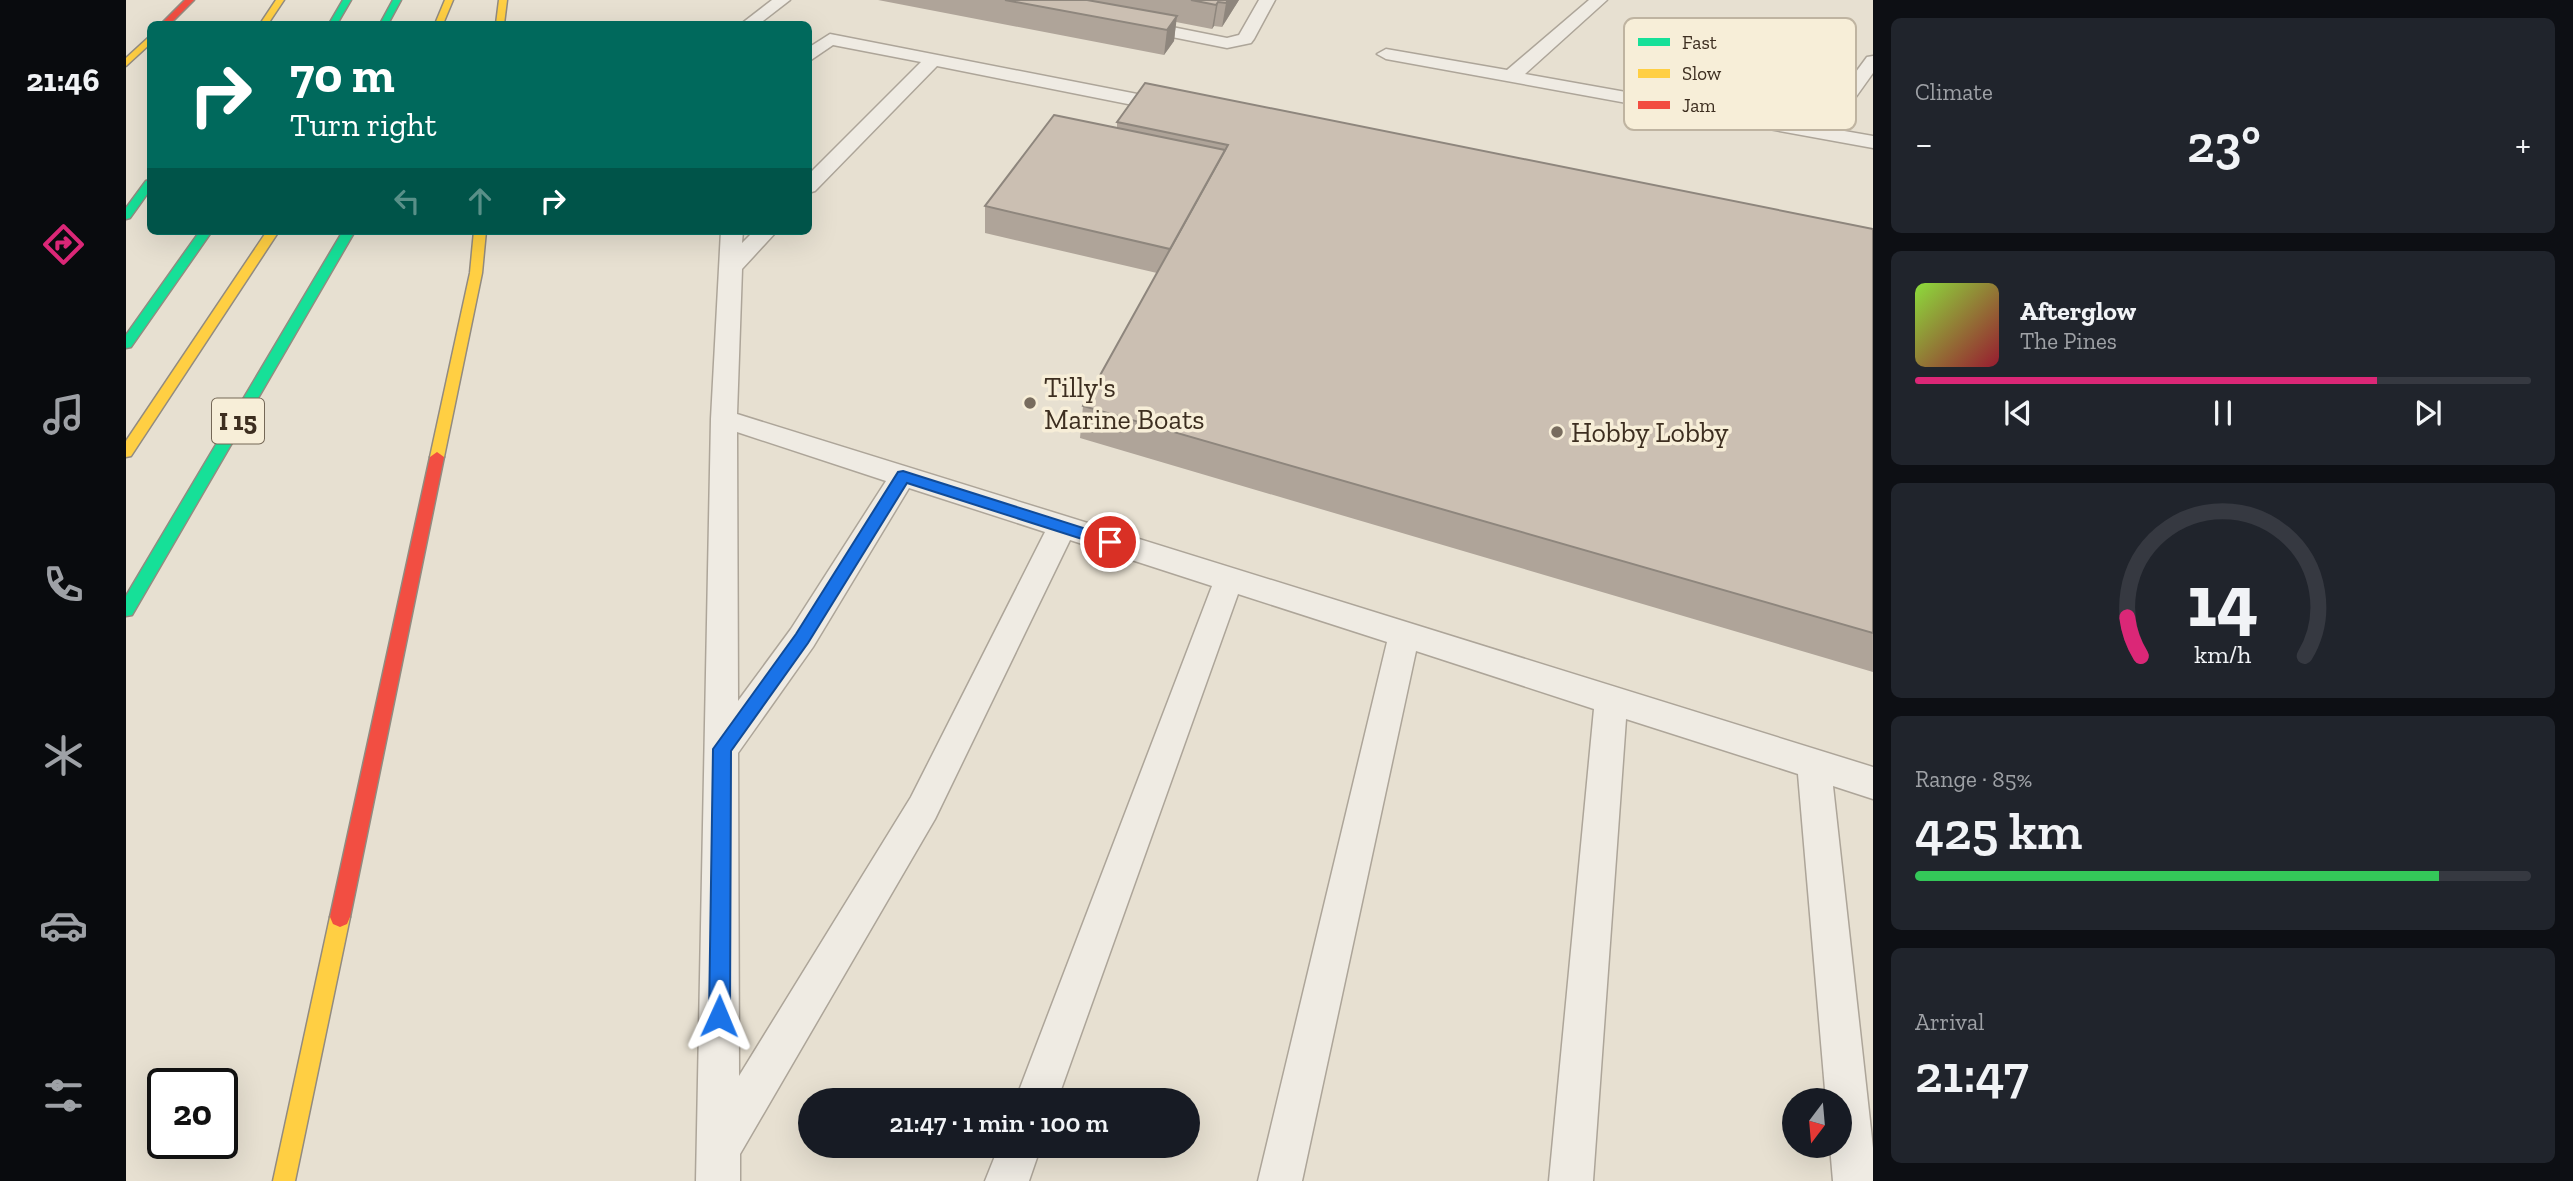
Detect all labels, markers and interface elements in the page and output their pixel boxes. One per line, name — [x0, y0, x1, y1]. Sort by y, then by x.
legend — [1624, 18, 1856, 130]
text: Fast — [1682, 31, 1717, 54]
text: 70 m — [290, 46, 395, 105]
icon: right — [175, 49, 266, 140]
text: 21:46 — [26, 61, 100, 99]
text: Slow — [1682, 62, 1722, 85]
text: Climate — [1915, 78, 1993, 106]
text: Jam — [1682, 94, 1716, 117]
text: Turn right — [290, 106, 437, 144]
text: 23° — [2187, 113, 2261, 175]
text: − — [1915, 121, 1933, 167]
text: + — [2515, 121, 2531, 167]
icon: left — [388, 182, 426, 220]
icon: ahead — [461, 182, 499, 220]
icon: right — [534, 182, 572, 220]
icon: directions — [39, 220, 88, 269]
text: Afterglow — [2020, 295, 2136, 327]
text: The Pines — [2020, 327, 2117, 355]
place label: Tilly's Marine Boats — [1044, 371, 1205, 436]
icon: music — [39, 390, 88, 439]
icon: previous — [1999, 394, 2037, 432]
icon: pause — [2204, 394, 2242, 432]
icon: next — [2409, 394, 2447, 432]
marker: Tilly's Marine Boats — [1022, 395, 1038, 411]
road number: I 15 — [212, 398, 264, 444]
place label: Hobby Lobby — [1571, 416, 1729, 449]
marker: Hobby Lobby — [1549, 424, 1565, 440]
pin — [1080, 512, 1140, 572]
icon: arrive — [1091, 523, 1129, 561]
text: 14 — [2188, 558, 2258, 646]
icon: phone — [39, 560, 88, 609]
text: km/h — [2194, 639, 2252, 669]
icon: climate — [39, 731, 88, 780]
text: Range · 85% — [1915, 765, 2032, 793]
text: 425 km — [1915, 800, 2082, 862]
icon: car — [39, 901, 88, 950]
position arrow — [682, 979, 756, 1053]
text: Arrival — [1915, 1008, 1984, 1036]
text: 21:47 — [1915, 1043, 2029, 1105]
speed limit sign: 20 — [147, 1068, 238, 1159]
icon: filters — [39, 1071, 88, 1120]
north arrow — [1782, 1088, 1852, 1158]
map controls — [1782, 1088, 1852, 1158]
text: 21:47 · 1 min · 100 m — [890, 1107, 1108, 1139]

